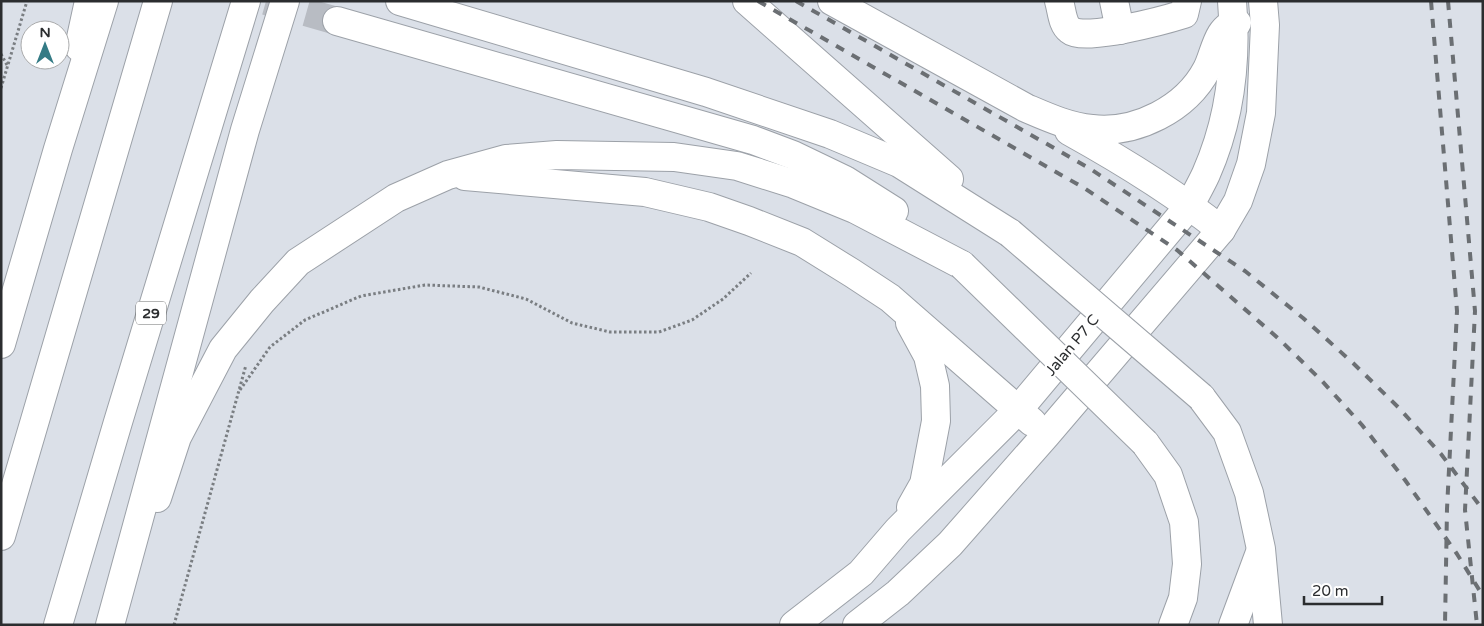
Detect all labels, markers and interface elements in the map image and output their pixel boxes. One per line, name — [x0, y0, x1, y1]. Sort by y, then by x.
north arrow — [20, 20, 70, 70]
text: N — [39, 24, 51, 41]
road number: 29 — [136, 302, 166, 324]
street label: Jalan P7 C — [1041, 311, 1103, 379]
scale bar — [1304, 574, 1382, 606]
text: 20 m — [1312, 582, 1349, 600]

